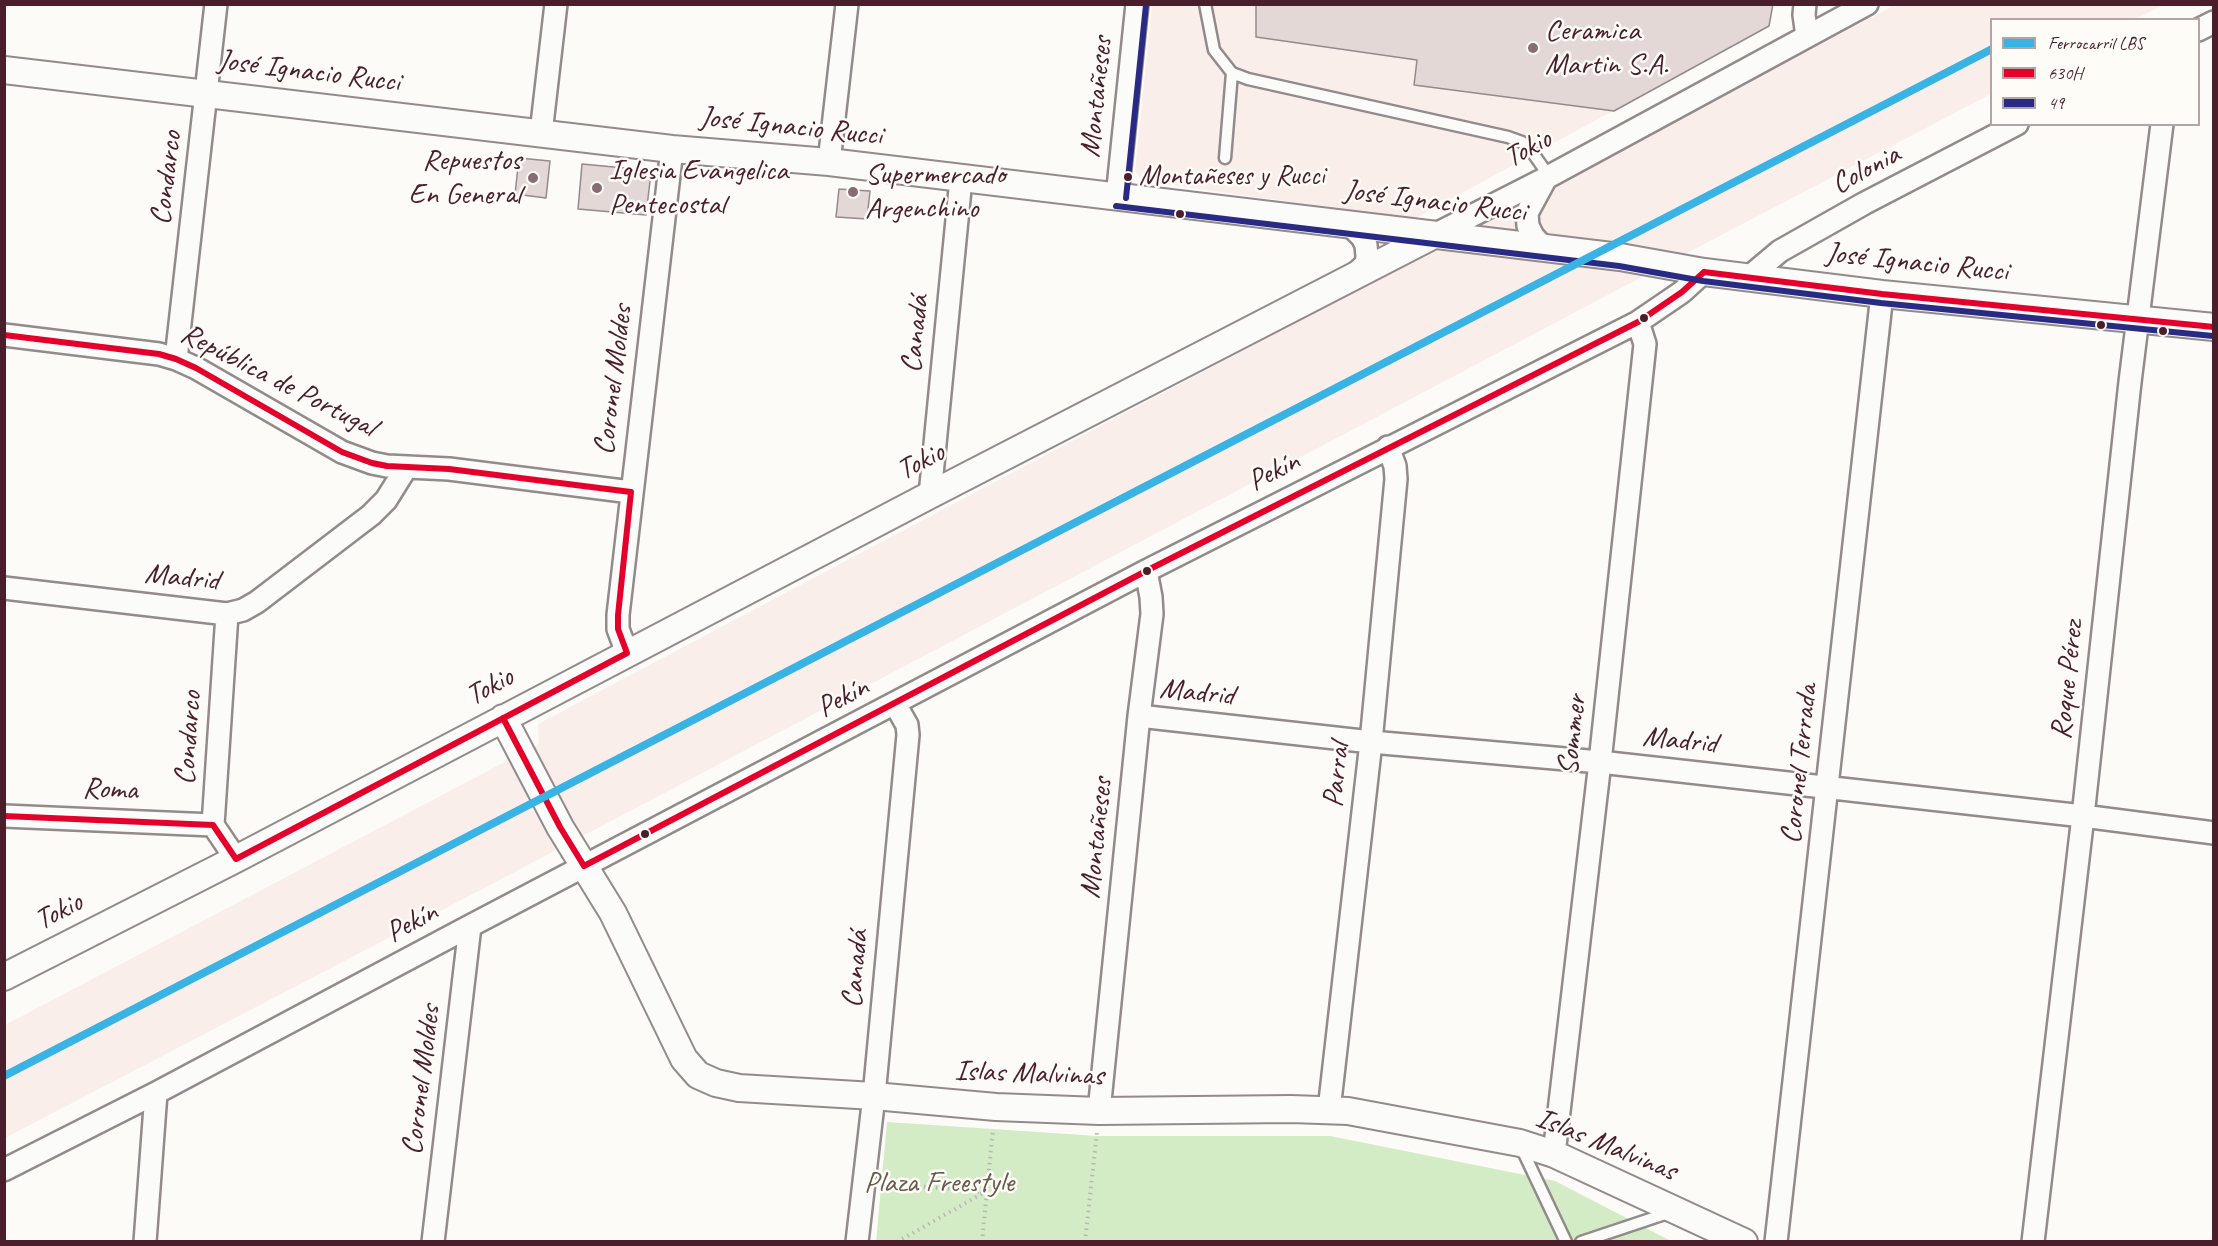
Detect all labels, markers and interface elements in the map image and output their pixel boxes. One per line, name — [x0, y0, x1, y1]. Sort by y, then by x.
place label: Ceramica Martin S.A. — [1545, 13, 1668, 84]
legend — [1990, 18, 2200, 126]
text: Ferrocarril LBS — [2048, 32, 2144, 54]
street label: Montañeses — [1073, 35, 1121, 159]
marker: Ceramica Martin S.A. — [1526, 41, 1540, 55]
street label: José Ignacio Rucci — [216, 43, 402, 101]
text: 630H — [2048, 62, 2082, 84]
text: 49 — [2048, 92, 2064, 114]
street label: José Ignacio Rucci — [698, 100, 884, 154]
street label: Tokio — [1498, 122, 1558, 176]
street label: Condarco — [143, 129, 191, 227]
street label: Colonia — [1825, 137, 1907, 203]
place label: Repuestos En General — [409, 143, 521, 213]
place label: Iglesia Evangelica Pentecostal — [609, 153, 788, 224]
place label: Supermercado Argenchino — [865, 157, 1005, 228]
place label: Montañeses y Rucci — [1139, 160, 1325, 194]
marker: Repuestos En General — [526, 171, 540, 185]
marker: Montañeses y Rucci — [1122, 171, 1134, 183]
street label: José Ignacio Rucci — [1342, 173, 1528, 231]
marker: Iglesia Evangelica Pentecostal — [590, 181, 604, 195]
marker: Supermercado Argenchino — [846, 185, 860, 199]
unlabelled marker — [1174, 208, 1186, 220]
street label: José Ignacio Rucci — [1824, 236, 2010, 290]
street label: Canadá — [894, 293, 938, 375]
street label: Coronel Moldes — [587, 303, 641, 457]
unlabelled marker — [1638, 312, 1650, 324]
street label: República de Portugal — [174, 316, 382, 446]
unlabelled marker — [2095, 319, 2107, 331]
unlabelled marker — [2157, 325, 2169, 337]
street label: Tokio — [891, 435, 951, 489]
street label: Pekín — [1242, 444, 1306, 500]
street label: Madrid — [143, 556, 221, 600]
unlabelled marker — [1141, 565, 1153, 577]
street label: Roque Pérez — [2044, 619, 2092, 741]
street label: Tokio — [460, 660, 520, 714]
street label: Pekín — [811, 670, 875, 726]
street label: Madrid — [1158, 671, 1236, 715]
street label: Coronel Terrada — [1774, 682, 1826, 846]
street label: Condarco — [168, 690, 210, 786]
street label: Sommer — [1551, 693, 1595, 777]
street label: Madrid — [1641, 719, 1719, 763]
street label: Parral — [1316, 741, 1358, 809]
street label: Roma — [82, 771, 138, 809]
street label: Montañeses — [1073, 776, 1121, 900]
unlabelled marker — [639, 828, 651, 840]
street label: Tokio — [29, 885, 89, 939]
street label: Pekín — [380, 895, 444, 951]
street label: Canadá — [835, 929, 877, 1009]
street label: Coronel Moldes — [395, 1003, 449, 1157]
street label: Islas Malvinas — [954, 1053, 1104, 1095]
street label: Islas Malvinas — [1530, 1100, 1682, 1190]
park label: Plaza Freestyle — [864, 1165, 1014, 1201]

